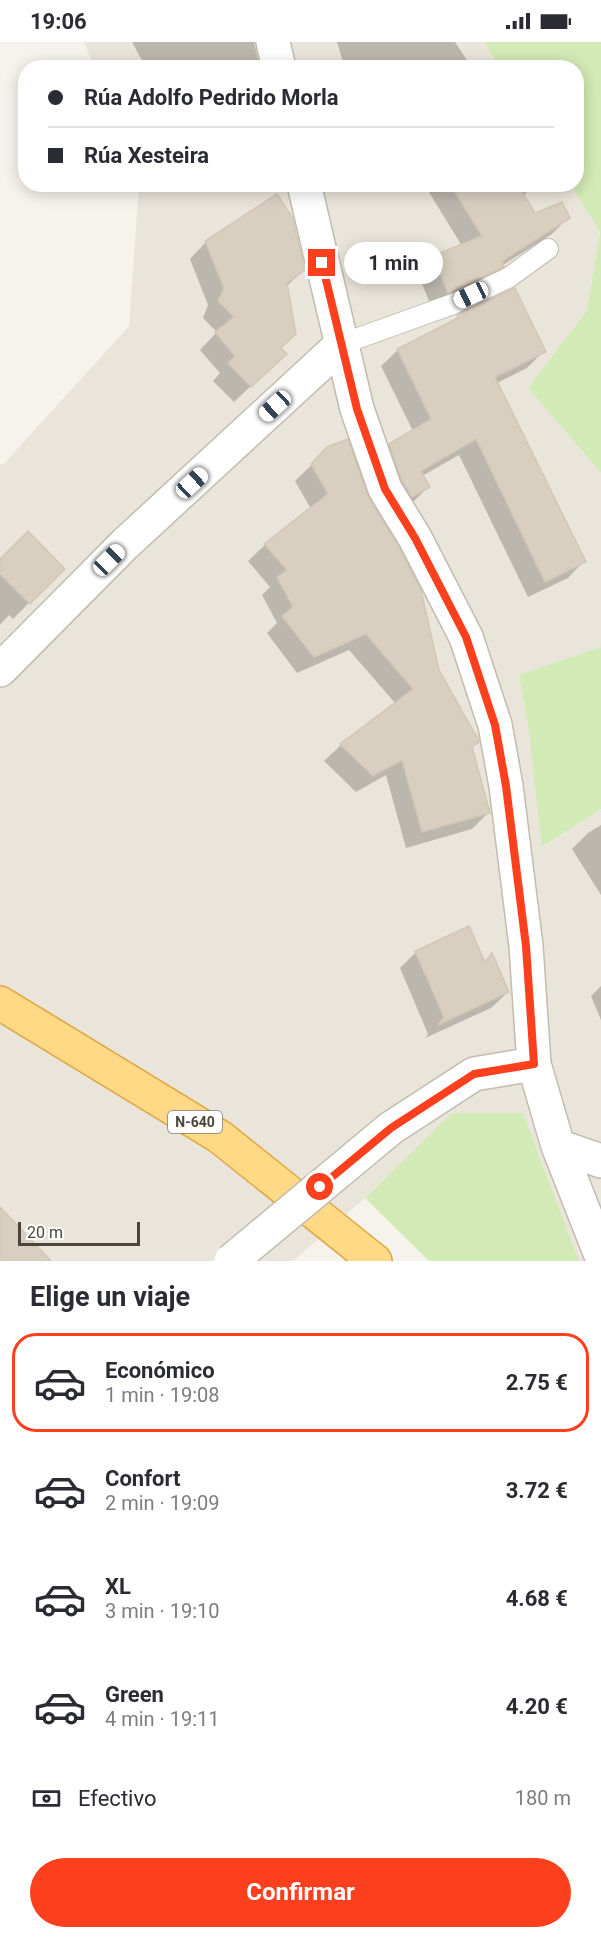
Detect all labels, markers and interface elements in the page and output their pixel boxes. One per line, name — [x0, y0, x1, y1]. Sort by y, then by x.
text: 19:06 — [30, 9, 87, 34]
text: Rúa Adolfo Pedrido Morla — [84, 85, 339, 110]
text: Rúa Xesteira — [84, 143, 209, 168]
callout: 1 min — [343, 242, 442, 284]
route end — [308, 249, 335, 276]
text: 1 min — [368, 251, 419, 275]
car — [451, 279, 491, 311]
car — [256, 387, 294, 425]
car — [173, 464, 211, 502]
car — [90, 541, 128, 579]
road number: N-640 — [168, 1111, 222, 1133]
route start — [306, 1173, 333, 1200]
scale bar — [18, 1219, 140, 1246]
text: 20 m — [27, 1223, 63, 1242]
text: Elige un viaje — [30, 1281, 190, 1313]
icon: car — [33, 1356, 87, 1410]
text: Económico — [105, 1358, 215, 1383]
text: 2.75 € — [506, 1370, 568, 1395]
text: 1 min · 19:08 — [105, 1383, 220, 1407]
icon: car — [33, 1464, 87, 1518]
text: Confort — [105, 1466, 180, 1491]
text: 3.72 € — [506, 1478, 568, 1503]
text: 2 min · 19:09 — [105, 1491, 220, 1515]
icon: car — [33, 1572, 87, 1626]
text: XL — [105, 1574, 131, 1599]
text: 4.68 € — [506, 1586, 568, 1611]
text: 3 min · 19:10 — [105, 1599, 220, 1623]
icon: car — [33, 1680, 87, 1734]
text: Green — [105, 1682, 164, 1707]
text: 4.20 € — [506, 1694, 568, 1719]
text: 4 min · 19:11 — [105, 1707, 220, 1731]
icon: cash — [30, 1782, 63, 1815]
text: Efectivo — [78, 1786, 156, 1811]
text: 180 m — [515, 1786, 571, 1810]
button: Confirmar — [30, 1858, 571, 1927]

